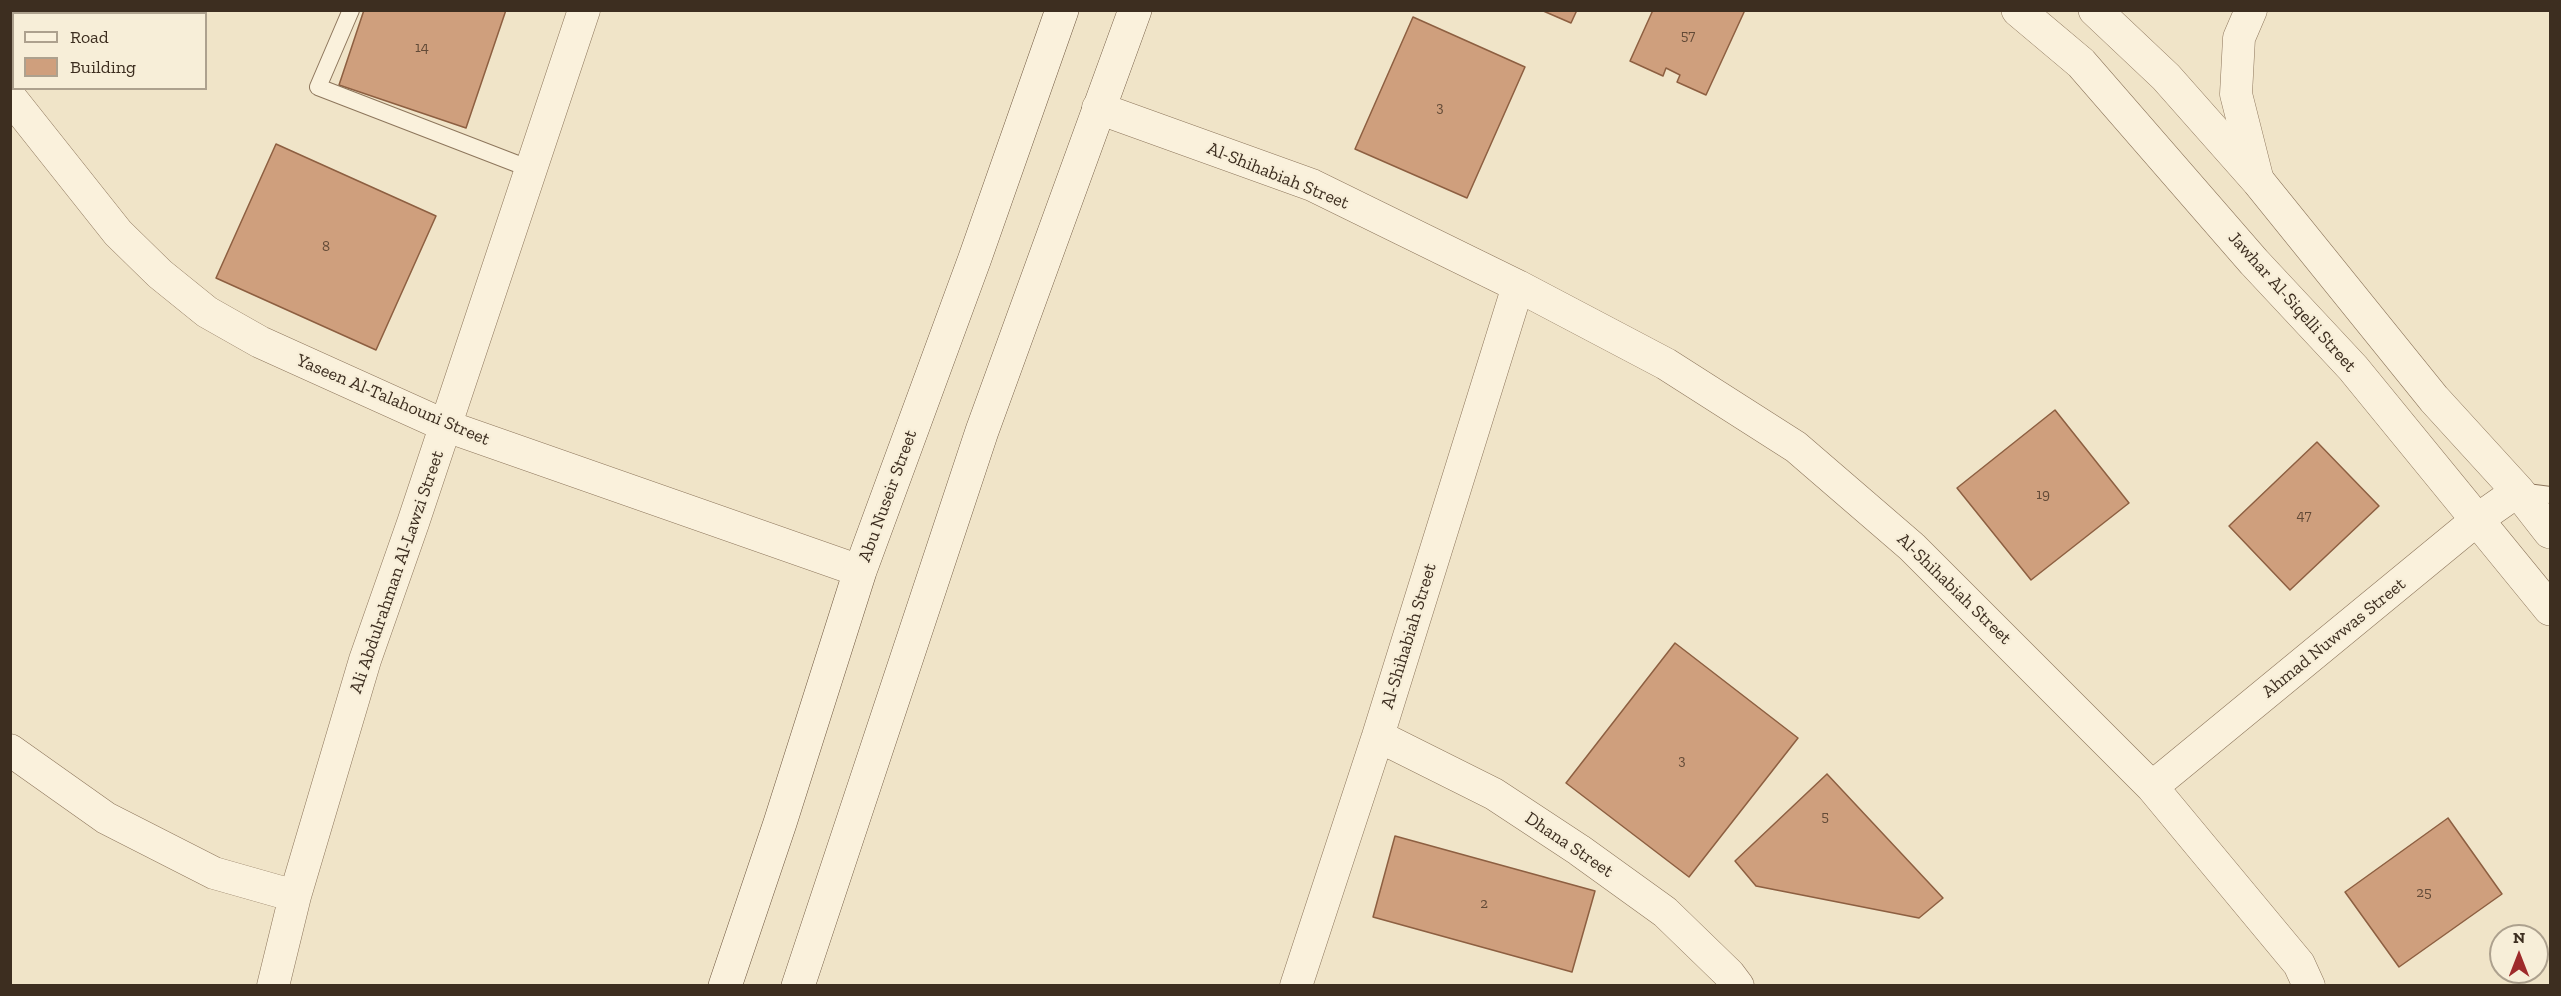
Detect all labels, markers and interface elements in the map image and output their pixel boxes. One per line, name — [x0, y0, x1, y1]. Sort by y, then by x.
legend — [12, 12, 207, 90]
text: Road — [70, 26, 109, 48]
house number: 57 — [1681, 27, 1695, 45]
house number: 14 — [415, 39, 429, 57]
text: Building — [70, 56, 136, 78]
house number: 3 — [1436, 99, 1444, 117]
street label: Al-Shihabiah Street — [1204, 138, 1352, 214]
street label: Jawhar Al-Siqelli Street — [2223, 227, 2361, 377]
house number: 8 — [322, 238, 330, 256]
street label: Yaseen Al-Talahouni Street — [293, 349, 493, 451]
street label: Abu Nuseir Street — [854, 427, 922, 565]
street label: Ali Abdulrahman Al-Lawzi Street — [345, 448, 449, 696]
house number: 19 — [2036, 486, 2050, 504]
house number: 47 — [2297, 507, 2311, 525]
street label: Al-Shihabiah Street — [1892, 529, 2016, 649]
street label: Al-Shihabiah Street — [1377, 561, 1441, 711]
street label: Ahmad Nuwwas Street — [2258, 573, 2410, 703]
house number: 3 — [1678, 752, 1686, 770]
street label: Dhana Street — [1521, 808, 1617, 882]
house number: 5 — [1821, 808, 1829, 826]
house number: 25 — [2416, 884, 2432, 902]
house number: 2 — [1480, 895, 1488, 913]
north arrow — [2489, 924, 2549, 984]
text: N — [2513, 928, 2525, 947]

